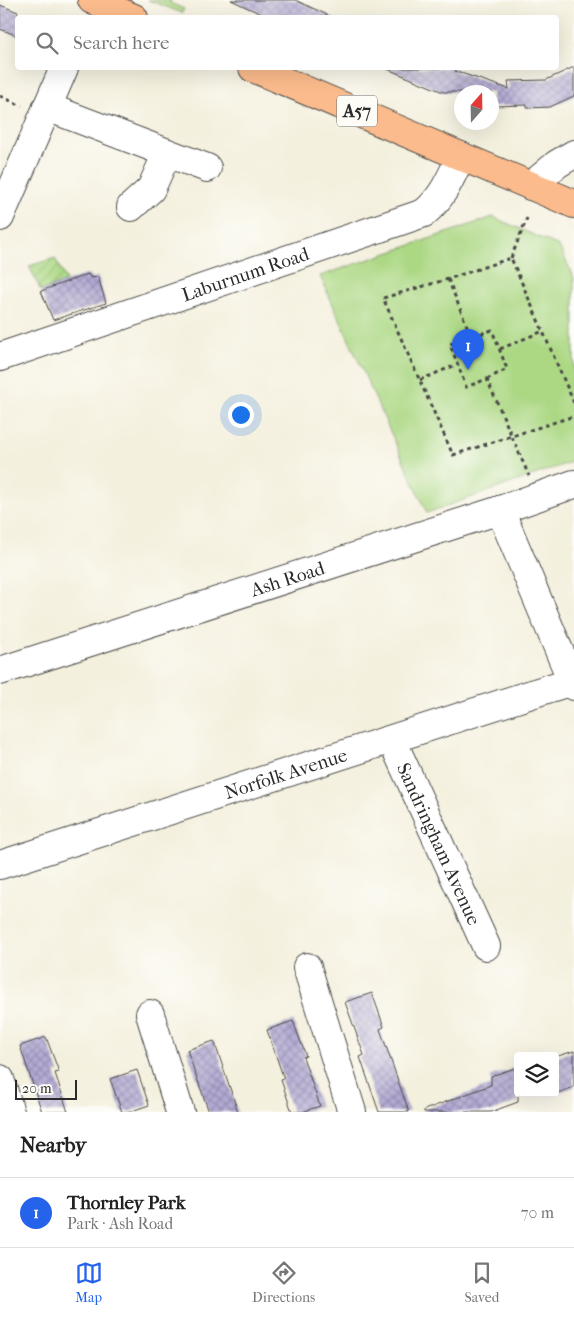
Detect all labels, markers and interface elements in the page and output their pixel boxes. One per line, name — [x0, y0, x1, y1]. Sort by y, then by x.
search box — [15, 15, 559, 70]
icon: search — [33, 29, 61, 57]
text: Search here — [73, 32, 169, 54]
north arrow — [454, 85, 499, 130]
road number: A57 — [337, 95, 377, 126]
street label: Laburnum Road — [179, 243, 313, 306]
pin: 1 — [452, 329, 484, 370]
your location — [228, 402, 254, 428]
street label: Ash Road — [247, 557, 328, 602]
street label: Norfolk Avenue — [222, 744, 350, 804]
street label: Sandringham Avenue — [392, 760, 485, 929]
map controls — [514, 1052, 559, 1097]
button: layers — [514, 1052, 559, 1097]
scale bar — [15, 1077, 78, 1100]
text: 20 m — [22, 1080, 52, 1097]
text: Nearby — [20, 1133, 86, 1157]
text: Thornley Park — [67, 1192, 186, 1214]
text: 1 — [33, 1203, 39, 1222]
text: 70 m — [521, 1203, 554, 1222]
text: Park · Ash Road — [67, 1214, 173, 1233]
tab: Map — [75, 1259, 103, 1306]
tab: Directions — [252, 1259, 315, 1306]
tab: Saved — [465, 1259, 499, 1306]

